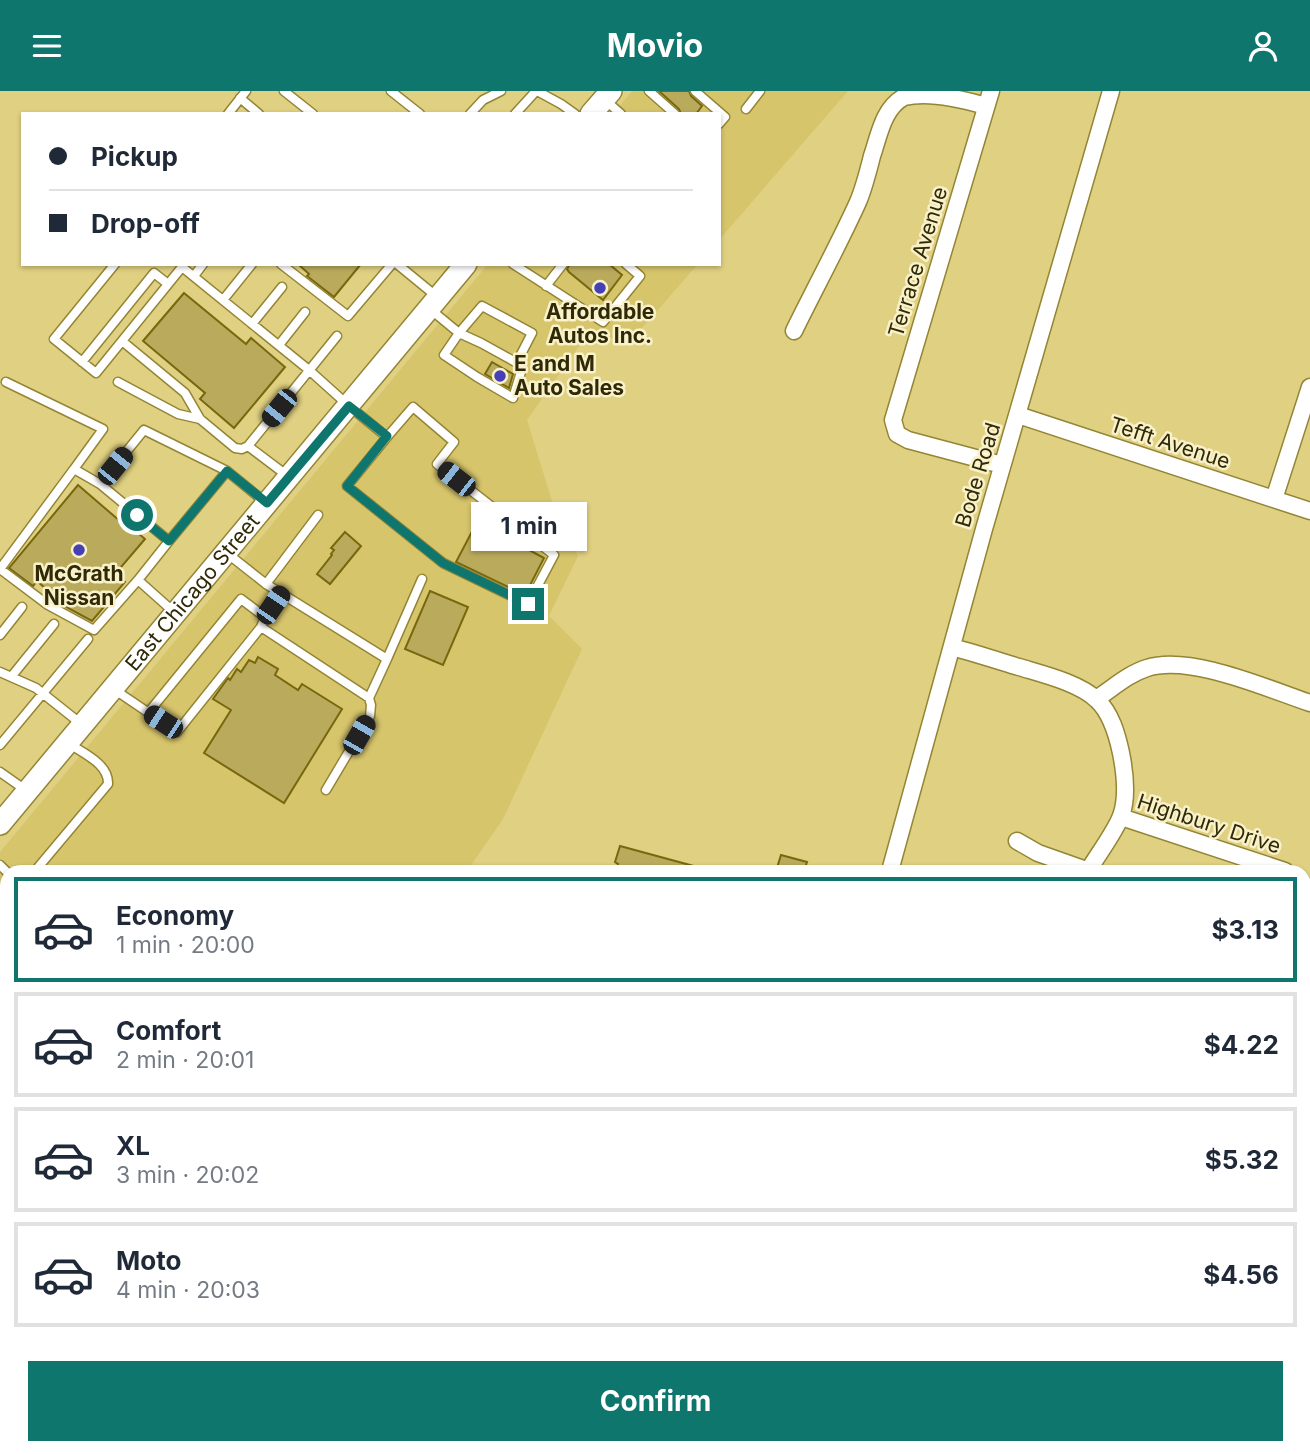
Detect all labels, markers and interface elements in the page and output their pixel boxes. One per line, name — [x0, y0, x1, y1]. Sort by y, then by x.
text: Movio — [607, 26, 703, 65]
icon: menu — [28, 27, 66, 65]
icon: person — [1244, 27, 1282, 65]
text: Pickup — [91, 141, 178, 172]
street label: Terrace Avenue — [883, 184, 952, 340]
text: Drop-off — [91, 208, 200, 239]
marker: Affordable Autos Inc. — [592, 280, 608, 296]
place label: Affordable Autos Inc. — [546, 299, 654, 348]
place label: E and M Auto Sales — [514, 351, 624, 400]
marker: E and M Auto Sales — [492, 368, 508, 384]
car — [258, 385, 301, 431]
street label: Tefft Avenue — [1107, 411, 1233, 474]
street label: Bode Road — [950, 420, 1005, 530]
car — [94, 443, 137, 489]
car — [433, 458, 480, 500]
route start — [121, 499, 153, 531]
callout: 1 min — [470, 503, 586, 552]
street label: East Chicago Street — [120, 509, 264, 676]
text: 1 min — [501, 512, 557, 540]
marker: McGrath Nissan — [71, 542, 87, 558]
place label: McGrath Nissan — [35, 561, 123, 610]
car — [253, 582, 294, 628]
route end — [512, 588, 544, 620]
car — [140, 702, 187, 742]
car — [340, 712, 379, 758]
street label: Highbury Drive — [1134, 789, 1284, 858]
icon: car — [32, 898, 95, 961]
text: Economy — [116, 900, 234, 931]
text: $3.13 — [1211, 914, 1279, 945]
text: 1 min · 20:00 — [116, 931, 255, 959]
icon: car — [32, 1013, 95, 1076]
text: Comfort — [116, 1015, 221, 1046]
text: $4.22 — [1204, 1029, 1279, 1060]
text: 2 min · 20:01 — [116, 1046, 254, 1074]
icon: car — [32, 1128, 95, 1191]
text: XL — [116, 1130, 150, 1161]
text: $5.32 — [1205, 1144, 1279, 1175]
text: 3 min · 20:02 — [116, 1161, 259, 1189]
icon: car — [32, 1243, 95, 1306]
text: Moto — [116, 1245, 181, 1276]
text: $4.56 — [1203, 1259, 1279, 1290]
text: 4 min · 20:03 — [116, 1276, 260, 1304]
button: Confirm — [28, 1361, 1283, 1441]

